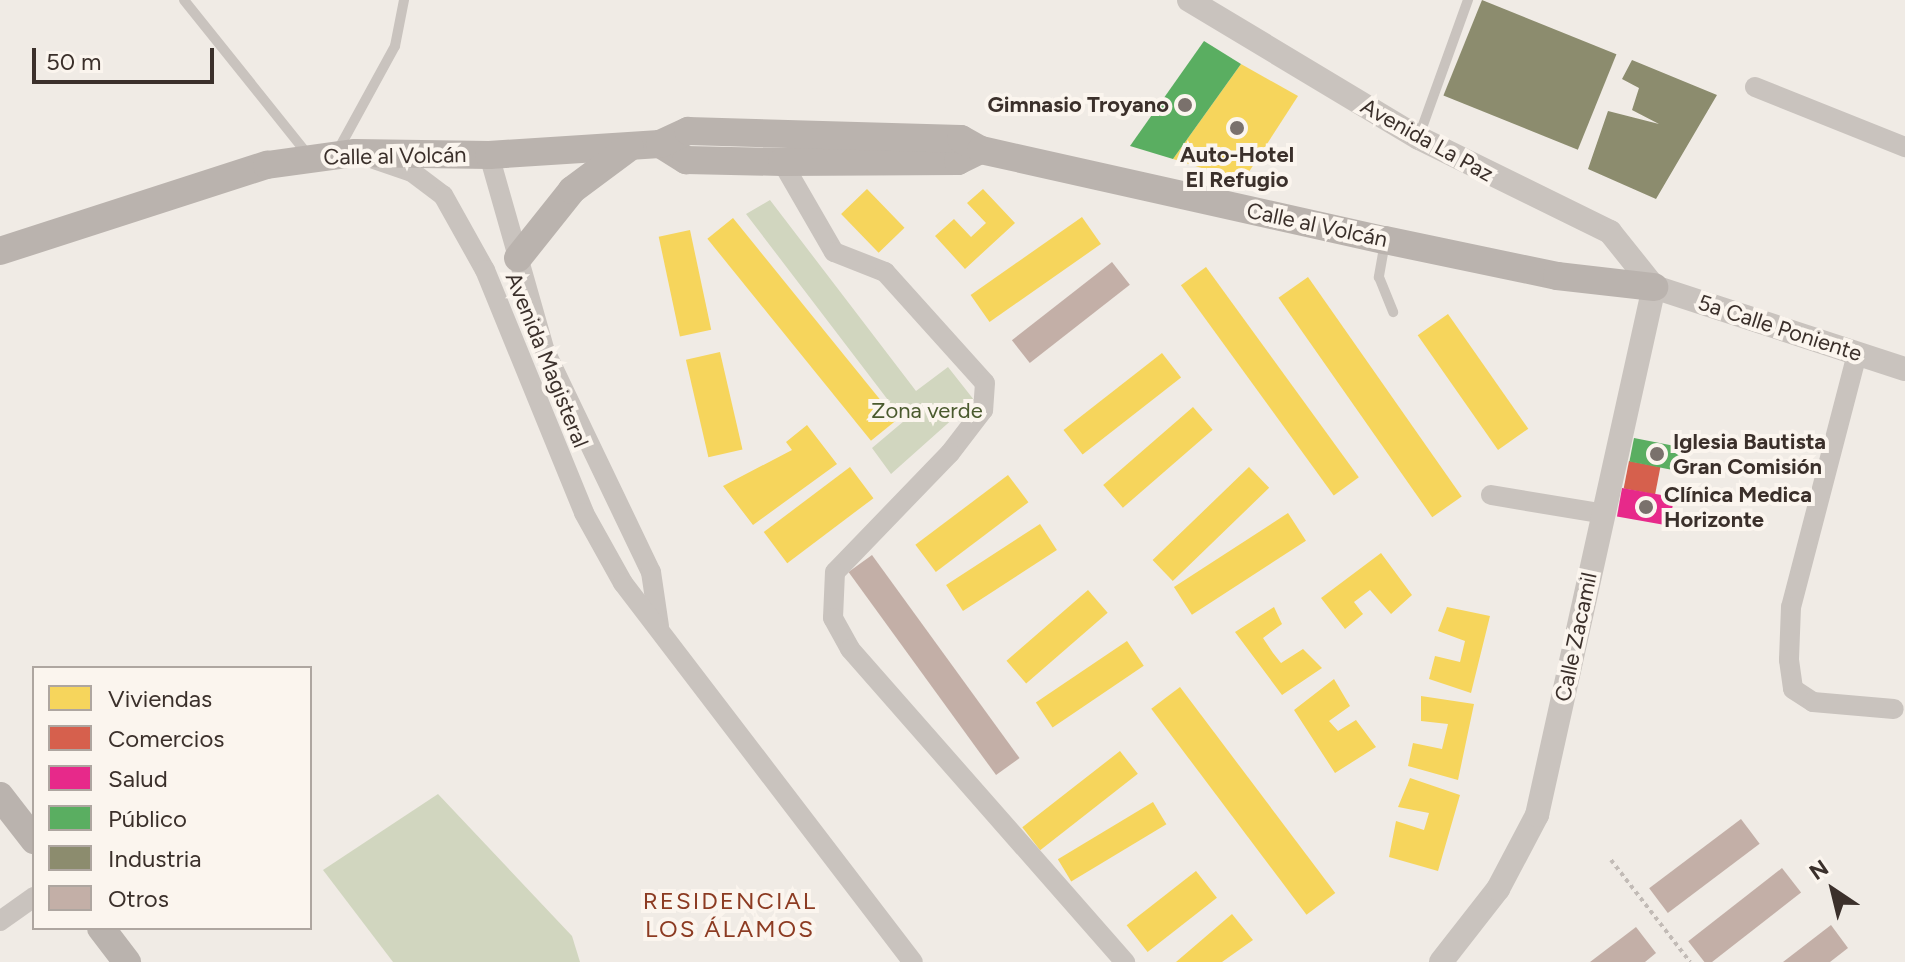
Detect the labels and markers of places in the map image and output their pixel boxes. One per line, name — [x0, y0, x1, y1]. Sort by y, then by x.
place label: Gimnasio Troyano — [987, 92, 1169, 118]
marker: Gimnasio Troyano — [1176, 96, 1194, 114]
marker: Auto-Hotel El Refugio — [1228, 119, 1246, 137]
place label: Auto-Hotel El Refugio — [1180, 141, 1294, 192]
place label: Iglesia Bautista Gran Comisión — [1673, 428, 1826, 480]
marker: Iglesia Bautista Gran Comisión — [1648, 445, 1666, 463]
place label: Clínica Medica Horizonte — [1664, 481, 1812, 532]
marker: Clínica Medica Horizonte — [1635, 496, 1657, 518]

